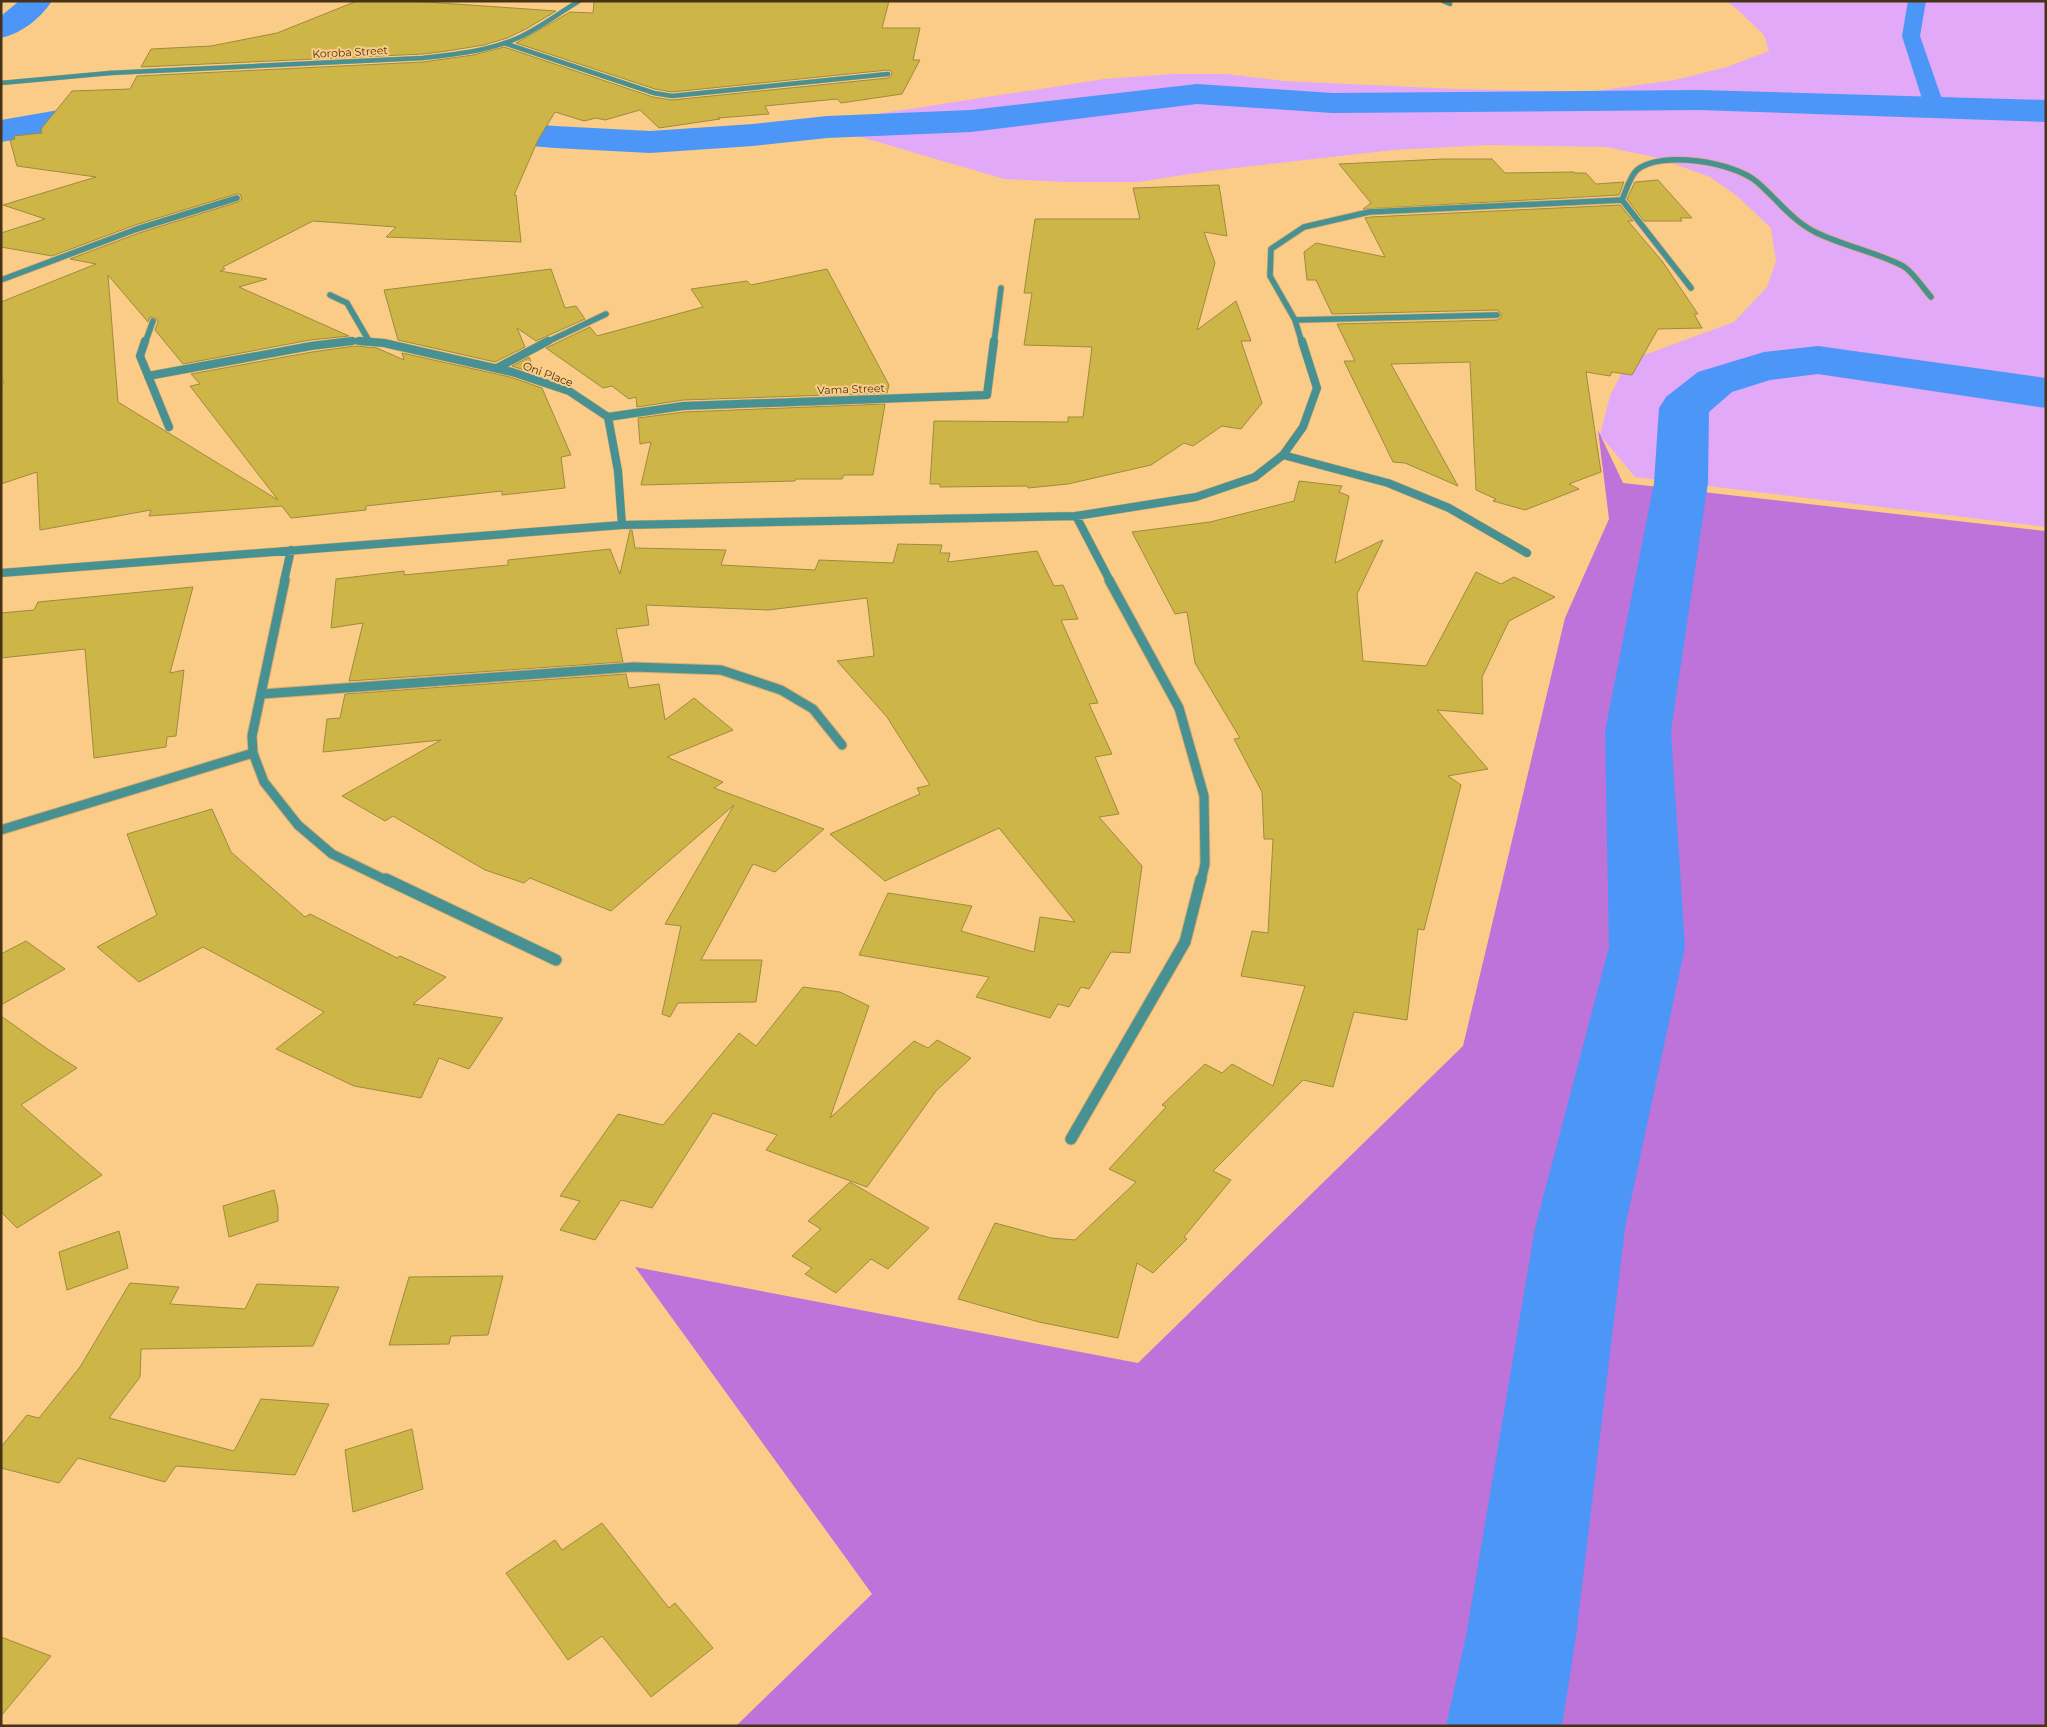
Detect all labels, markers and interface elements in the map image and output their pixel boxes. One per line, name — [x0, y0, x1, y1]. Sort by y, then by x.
street label: Koroba Street — [312, 43, 389, 61]
street label: Oni Place — [521, 358, 575, 390]
street label: Vama Street — [817, 381, 886, 397]

